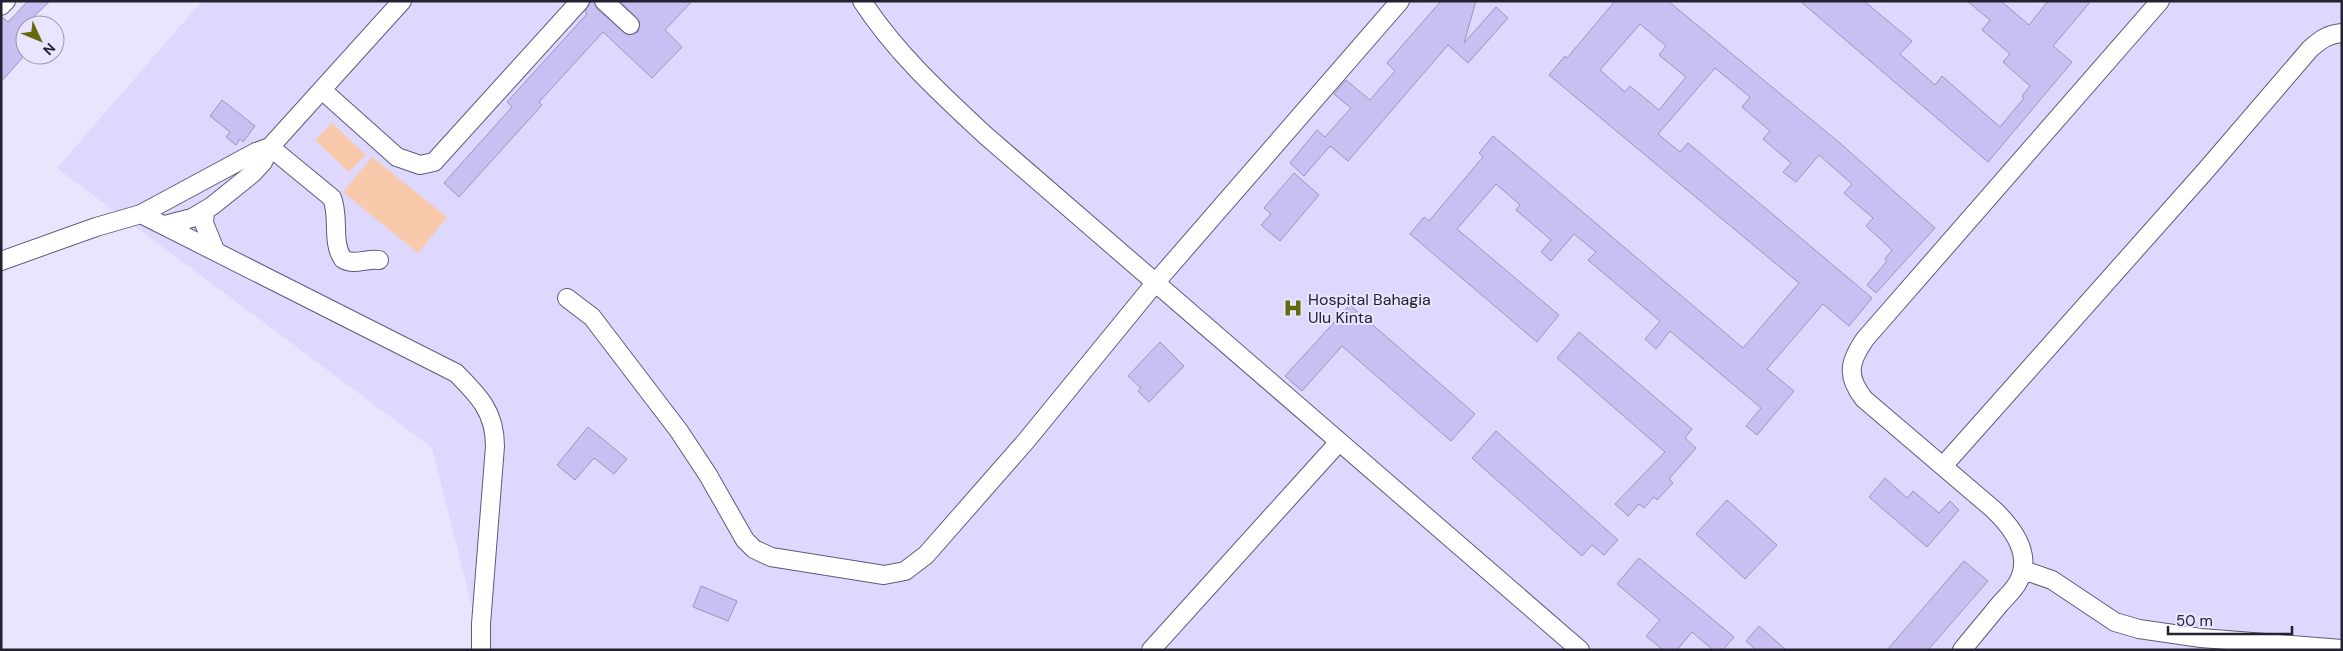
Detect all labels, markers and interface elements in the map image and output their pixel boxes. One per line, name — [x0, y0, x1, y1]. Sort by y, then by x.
north arrow — [15, 15, 65, 65]
text: N — [39, 39, 59, 59]
place label: Hospital Bahagia Ulu Kinta — [1308, 289, 1431, 328]
hospital icon: Hospital Bahagia Ulu Kinta — [1282, 297, 1304, 319]
scale bar — [2168, 604, 2292, 636]
text: 50 m — [2176, 611, 2213, 631]

